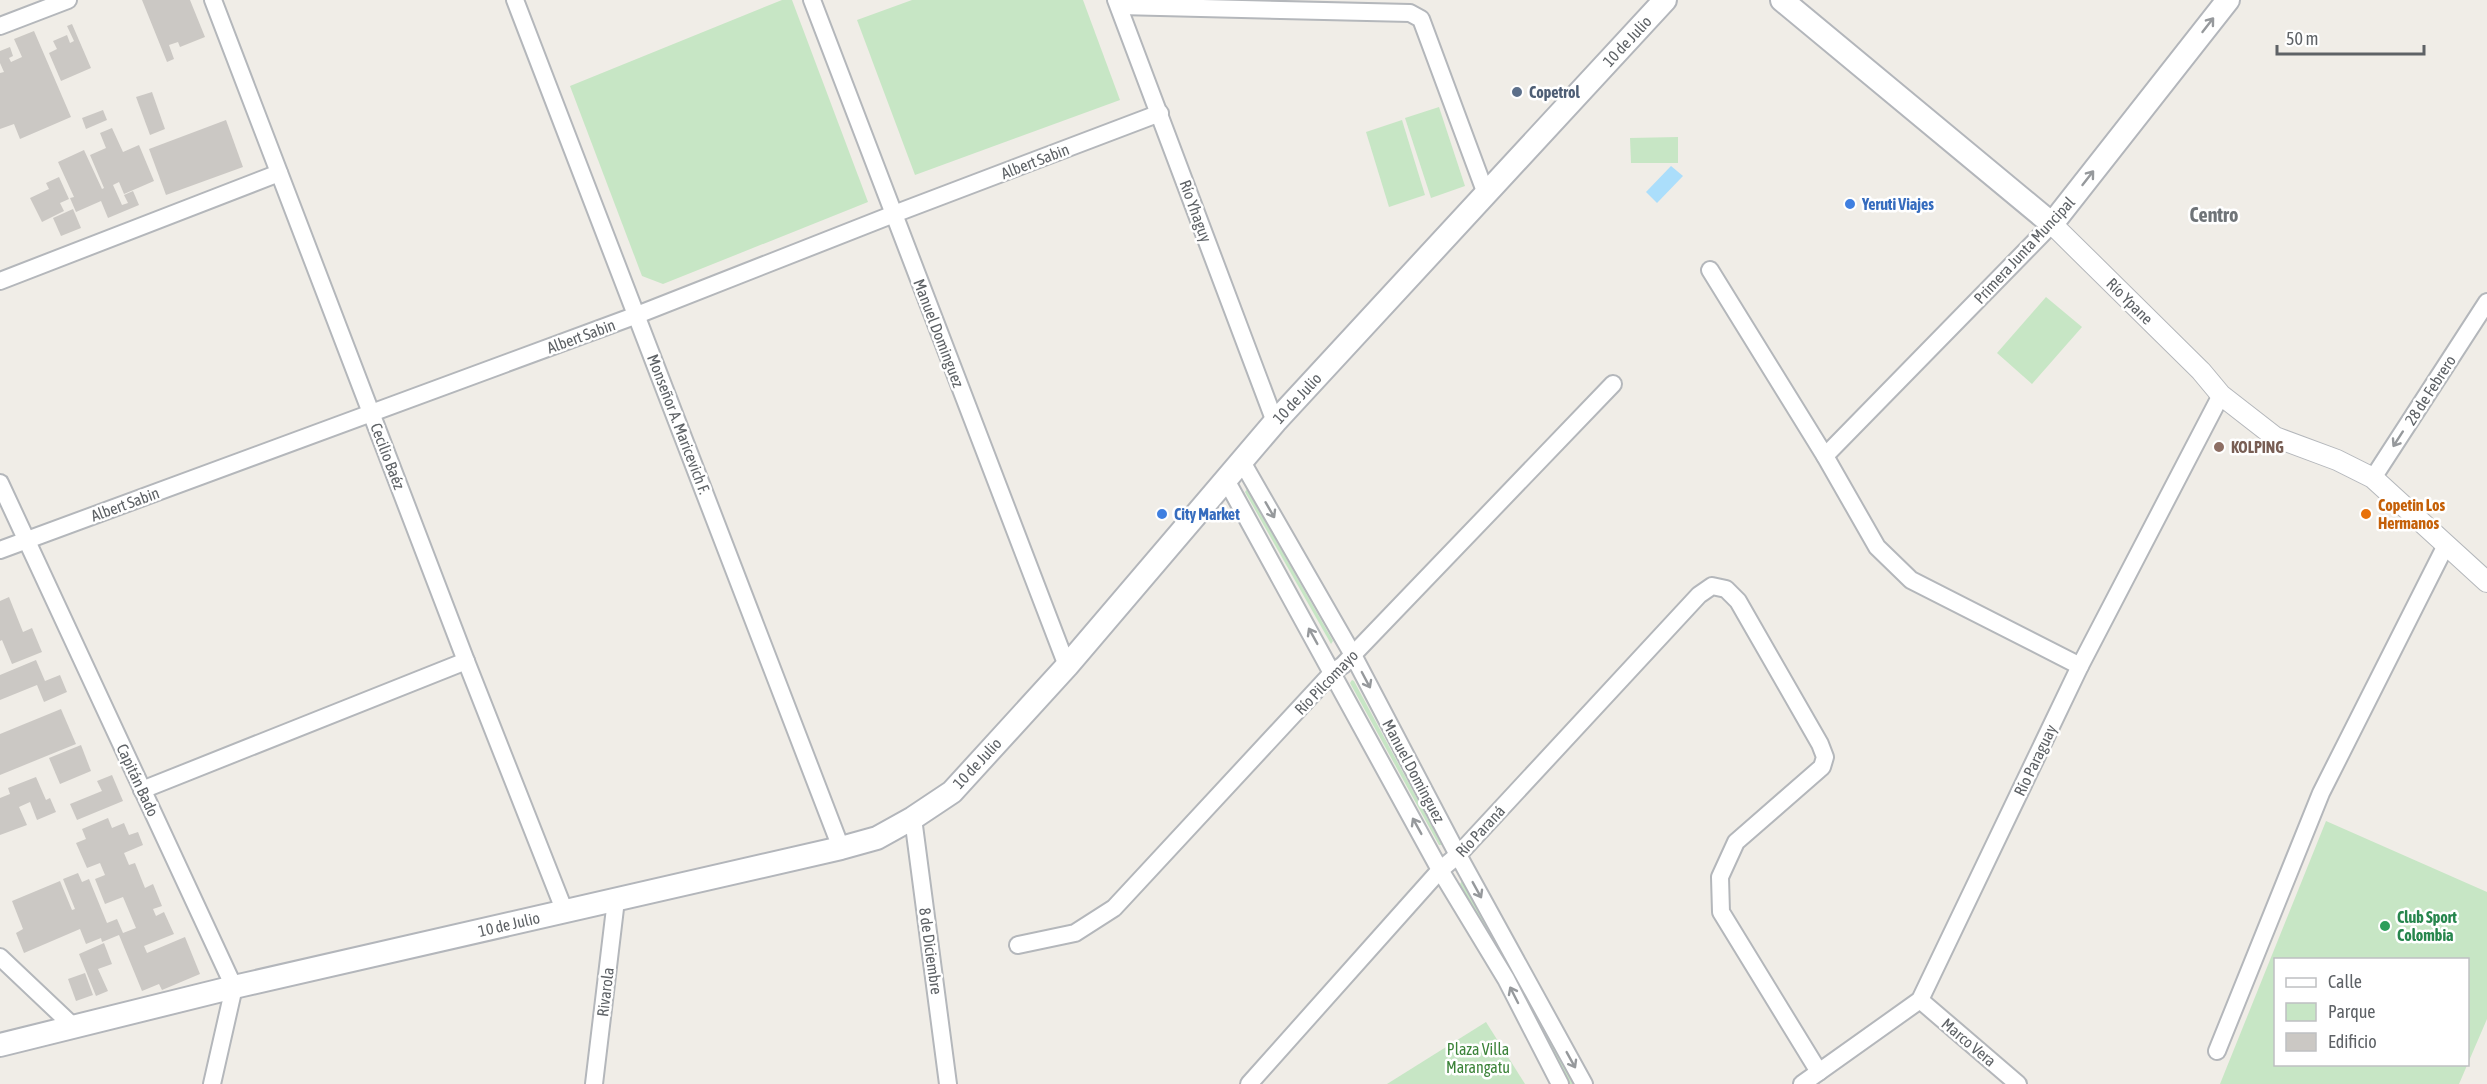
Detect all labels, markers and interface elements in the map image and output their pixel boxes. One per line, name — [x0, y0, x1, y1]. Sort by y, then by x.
street label: 10 de Julio — [1599, 12, 1655, 70]
one-way arrow — [2202, 17, 2215, 33]
scale bar — [2277, 18, 2424, 56]
text: 50 m — [2286, 28, 2318, 49]
place label: Copetrol — [1529, 83, 1580, 101]
marker: Copetrol — [1510, 85, 1524, 99]
street label: Albert Sabin — [998, 140, 1072, 182]
one-way arrow — [2081, 171, 2094, 187]
street label: Río Yhaguy — [1176, 177, 1216, 245]
street label: Primera Junta Muncipal — [1970, 192, 2079, 308]
place label: Yeruti Viajes — [1861, 195, 1934, 213]
marker: Yeruti Viajes — [1843, 197, 1857, 211]
district label: Centro — [2190, 203, 2238, 226]
street label: Río Ypane — [2102, 274, 2157, 329]
street label: Manuel Dominguez — [909, 276, 968, 390]
street label: Albert Sabin — [544, 315, 618, 357]
street label: Monseñor A. Maricevich F. — [644, 352, 714, 497]
street label: 28 de Febrero — [2401, 352, 2459, 428]
street label: 10 de Julio — [1269, 369, 1325, 427]
street label: Cecilio Baéz — [367, 420, 409, 492]
one-way arrow — [2392, 430, 2404, 447]
place label: KOLPING — [2231, 438, 2284, 456]
marker: KOLPING — [2212, 440, 2226, 454]
street label: Albert Sabin — [88, 483, 162, 525]
place label: Copetin Los Hermanos — [2378, 496, 2446, 532]
one-way arrow — [1265, 501, 1276, 519]
place label: City Market — [1174, 505, 1240, 523]
marker: City Market — [1155, 507, 1169, 521]
marker: Copetin Los Hermanos — [2359, 507, 2373, 521]
one-way arrow — [1307, 628, 1319, 645]
street label: Río Pilcomayo — [1291, 646, 1362, 719]
one-way arrow — [1361, 671, 1372, 689]
street label: Manuel Dominguez — [1378, 716, 1449, 826]
street label: Río Paraguay — [2010, 721, 2061, 799]
street label: 10 de Julio — [949, 734, 1005, 792]
street label: Capitán Bado — [112, 741, 163, 820]
street label: Río Paraná — [1452, 802, 1508, 860]
one-way arrow — [1411, 818, 1423, 835]
one-way arrow — [1472, 880, 1483, 898]
street label: 8 de Diciembre — [916, 906, 946, 996]
street label: 10 de Julio — [476, 908, 542, 940]
place label: Club Sport Colombia — [2397, 908, 2457, 944]
marker: Club Sport Colombia — [2378, 919, 2392, 933]
legend — [2274, 958, 2469, 1066]
street label: Rivarola — [593, 966, 617, 1018]
text: Calle — [2328, 971, 2362, 992]
one-way arrow — [1508, 986, 1519, 1004]
text: Parque — [2328, 1001, 2376, 1022]
street label: Marco Vera — [1938, 1014, 2000, 1070]
text: Edificio — [2328, 1031, 2377, 1052]
park label: Plaza Villa Marangatu — [1446, 1040, 1510, 1077]
one-way arrow — [1566, 1051, 1577, 1069]

